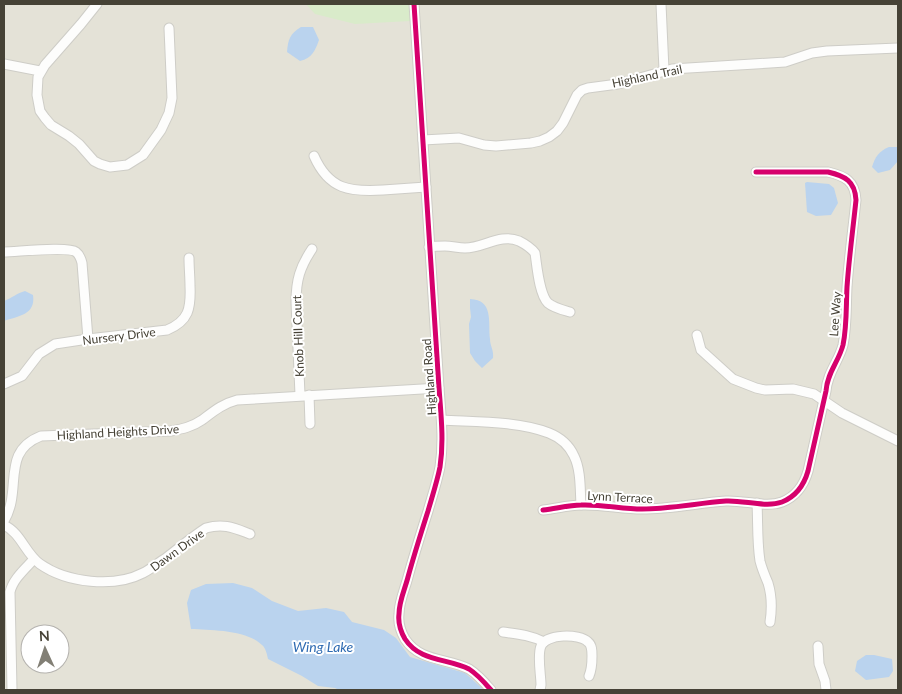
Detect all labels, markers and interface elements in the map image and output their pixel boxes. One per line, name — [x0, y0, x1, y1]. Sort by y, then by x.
street label: Highland Trail — [610, 61, 684, 91]
street label: Lee Way — [826, 290, 844, 337]
street label: Knob Hill Court — [289, 294, 307, 377]
street label: Nursery Drive — [82, 324, 156, 348]
street label: Highland Road — [419, 338, 439, 416]
street label: Highland Heights Drive — [56, 421, 180, 443]
street label: Lynn Terrace — [587, 488, 653, 506]
street label: Dawn Drive — [147, 526, 207, 574]
north arrow — [20, 624, 70, 674]
text: N — [38, 627, 50, 644]
water label: Wing Lake — [293, 638, 354, 655]

